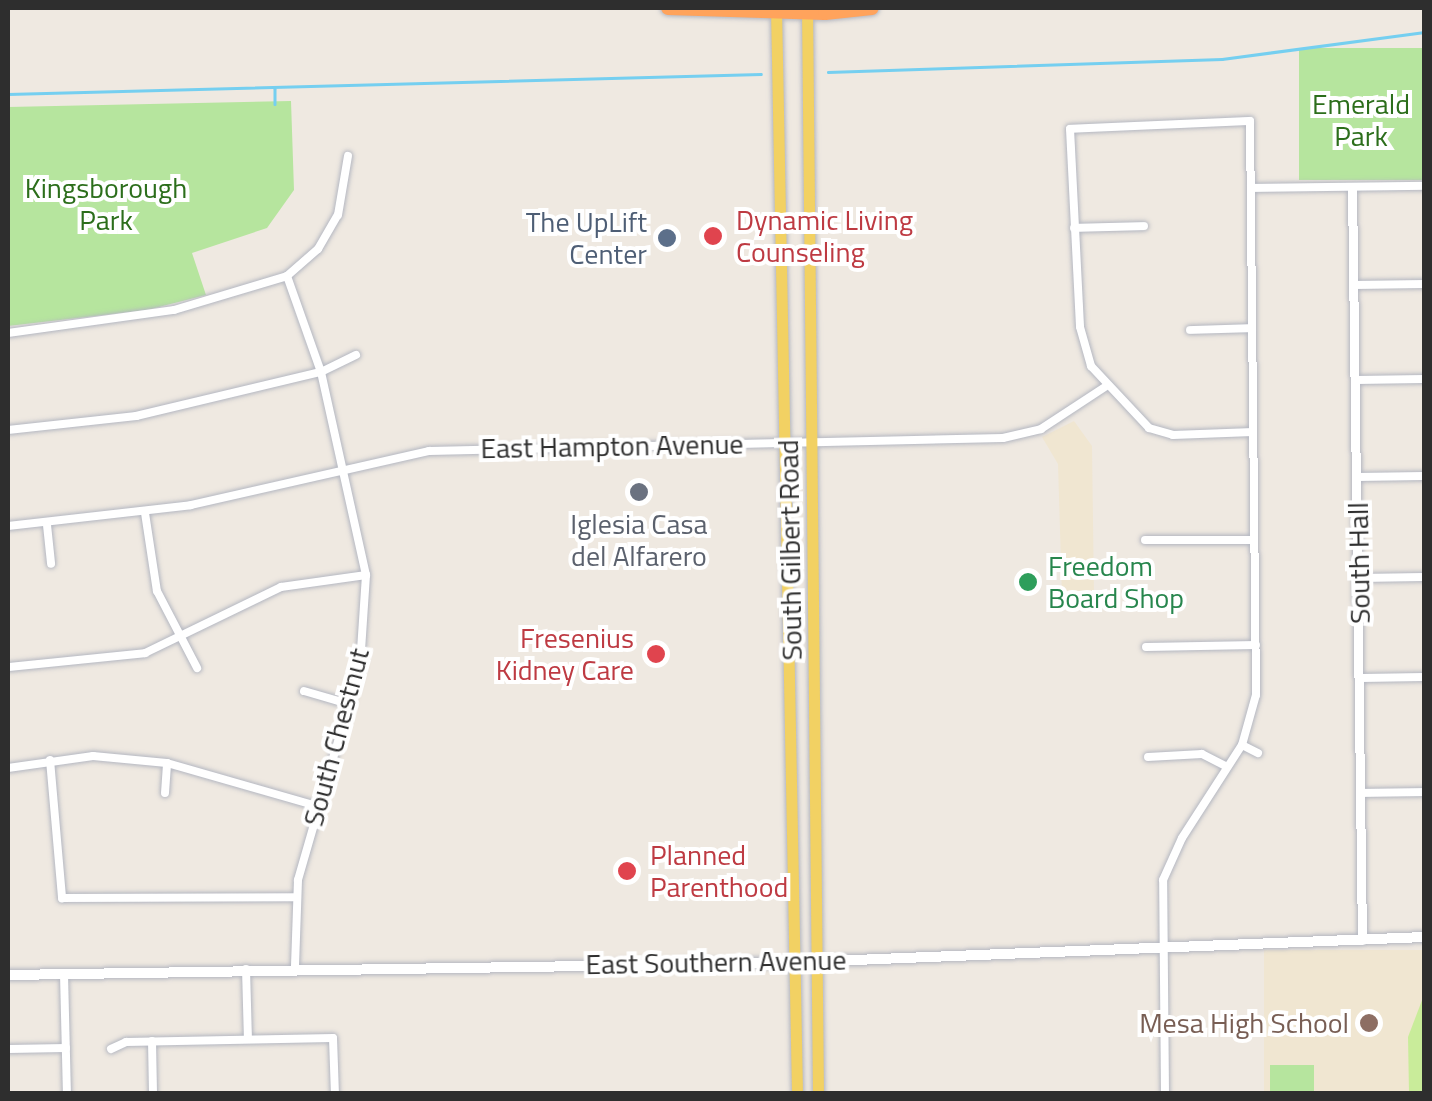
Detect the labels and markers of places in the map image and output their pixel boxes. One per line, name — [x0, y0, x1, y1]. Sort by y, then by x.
place label: Dynamic Living Counseling — [736, 203, 913, 269]
place label: The UpLift Center — [526, 205, 647, 271]
marker: Dynamic Living Counseling — [700, 223, 726, 249]
marker: The UpLift Center — [656, 227, 678, 249]
marker: Iglesia Casa del Alfarero — [628, 481, 650, 503]
place label: Iglesia Casa del Alfarero — [570, 507, 708, 573]
place label: Freedom Board Shop — [1048, 549, 1184, 615]
marker: Freedom Board Shop — [1017, 571, 1039, 593]
place label: Fresenius Kidney Care — [496, 621, 634, 687]
marker: Fresenius Kidney Care — [643, 641, 669, 667]
place label: Planned Parenthood — [650, 838, 788, 904]
marker: Planned Parenthood — [614, 858, 640, 884]
place label: Mesa High School — [1139, 1006, 1349, 1040]
marker: Mesa High School — [1358, 1012, 1380, 1034]

